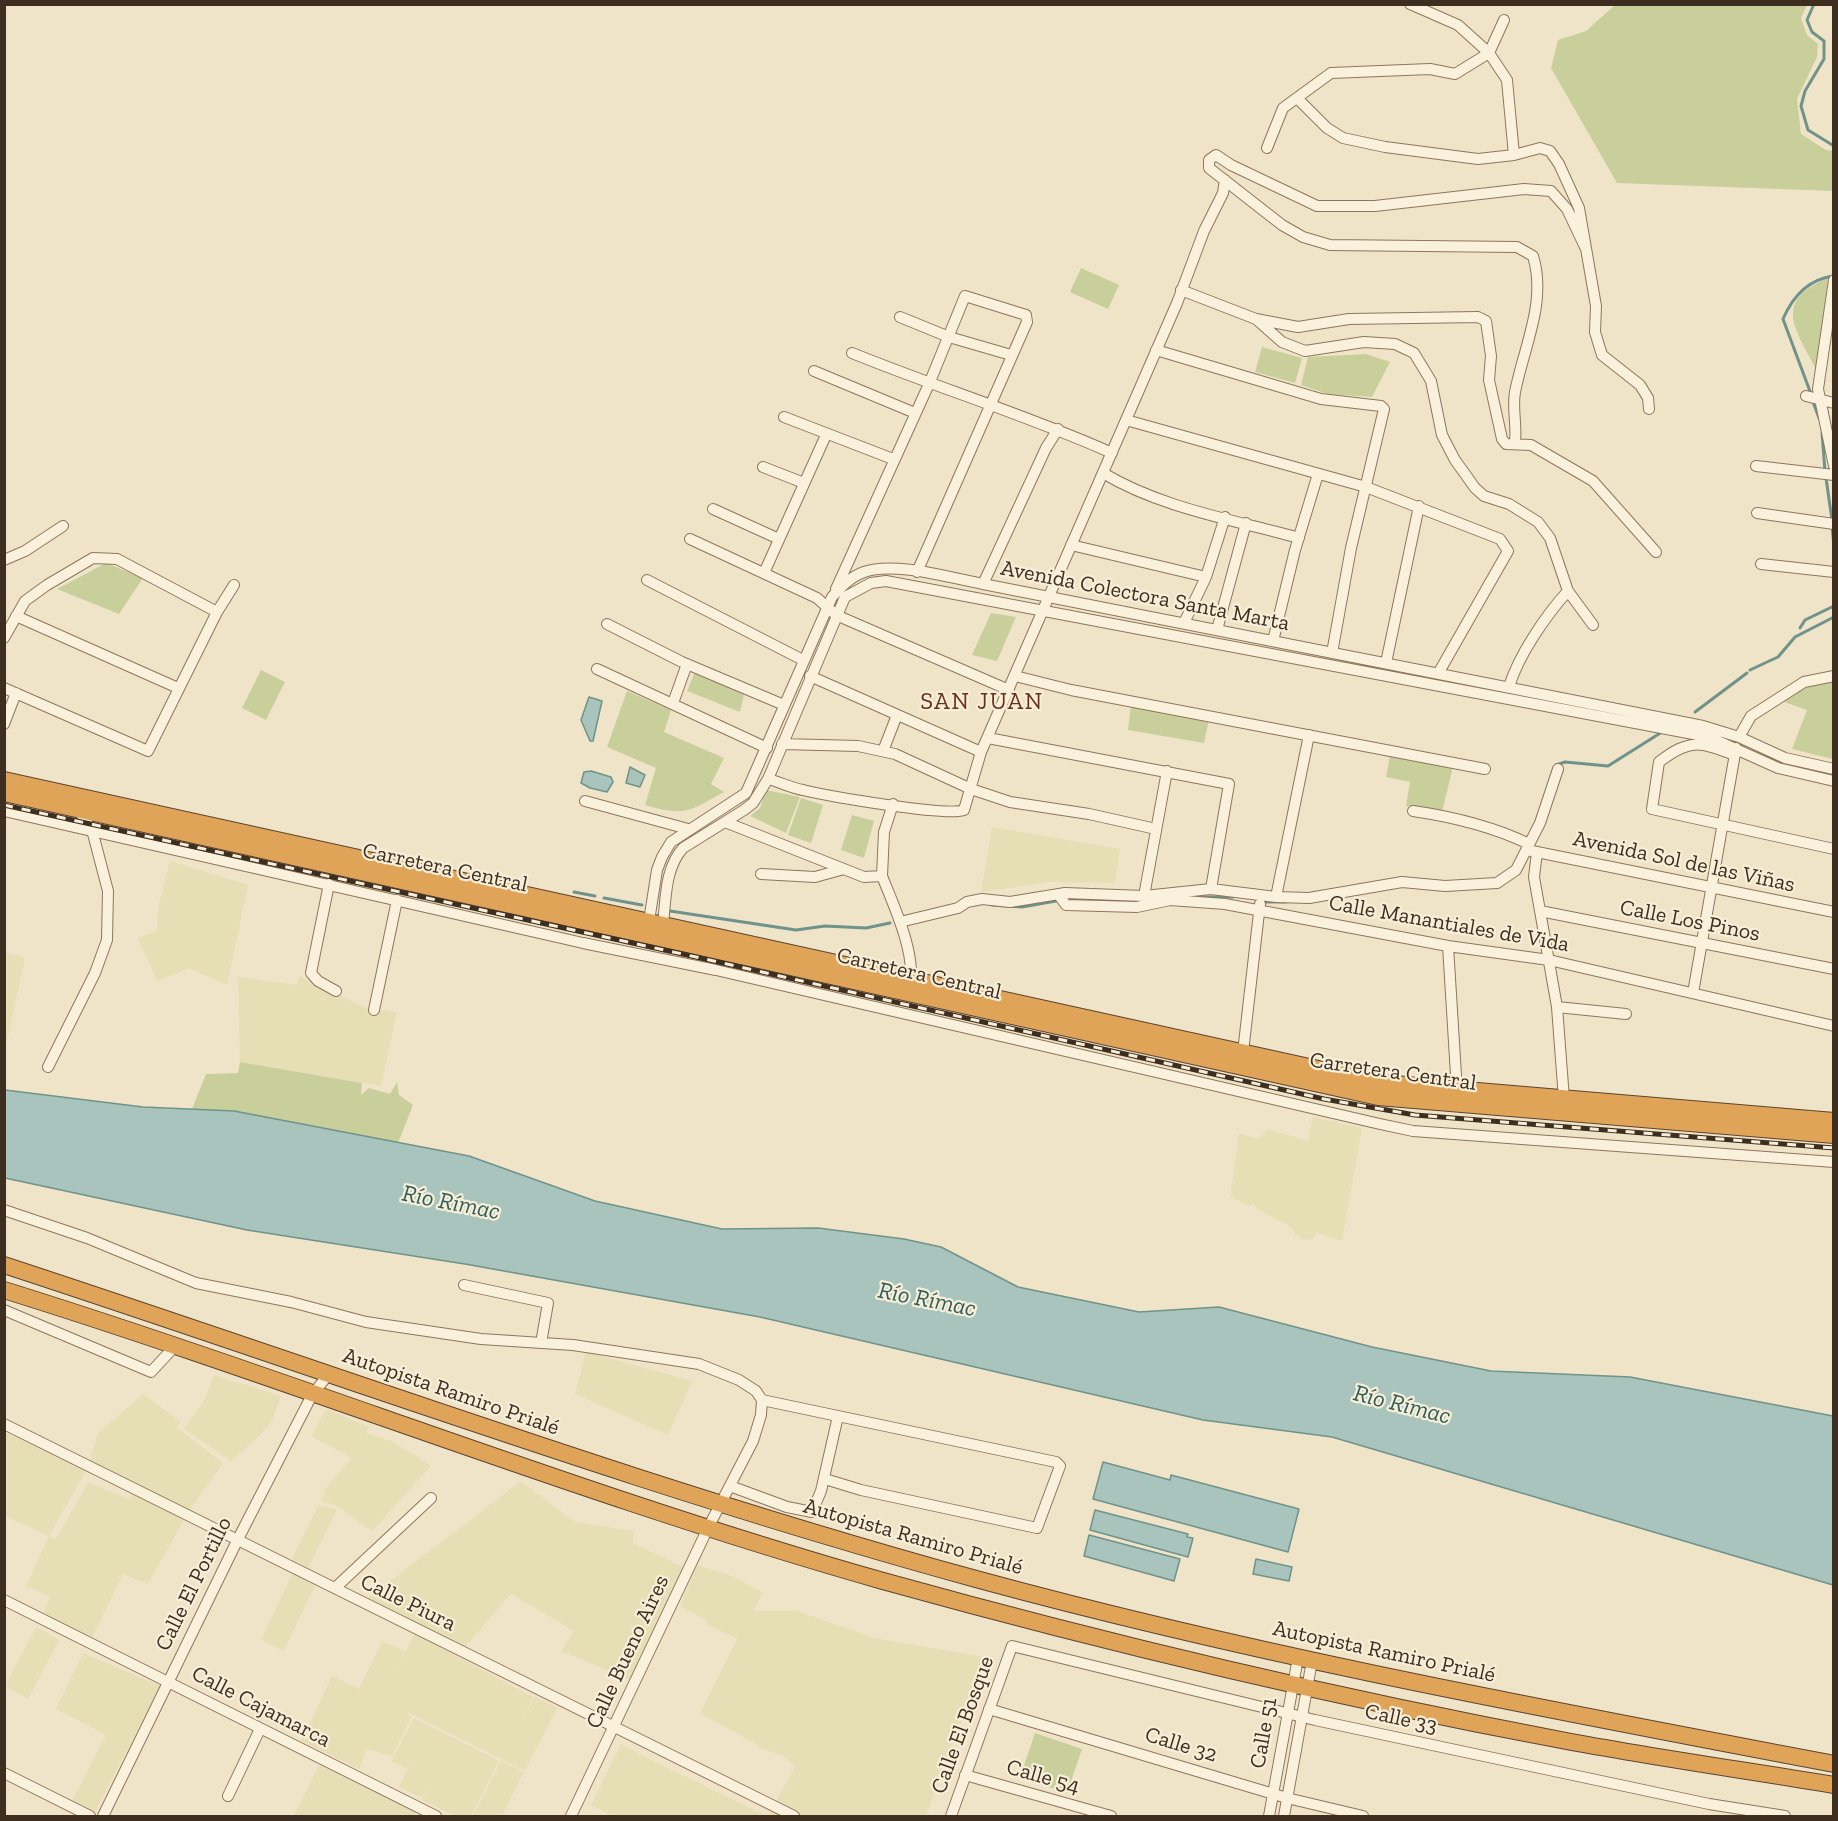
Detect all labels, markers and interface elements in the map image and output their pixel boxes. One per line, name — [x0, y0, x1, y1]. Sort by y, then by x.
street label: Avenida Colectora Santa Marta — [998, 555, 1292, 637]
district label: SAN JUAN — [920, 688, 1044, 716]
street label: Avenida Sol de las Viñas — [1571, 826, 1797, 898]
street label: Carretera Central — [360, 838, 530, 898]
street label: Calle Manantiales de Vida — [1327, 890, 1571, 958]
street label: Calle Los Pinos — [1618, 894, 1762, 948]
street label: Carretera Central — [834, 942, 1004, 1006]
street label: Carretera Central — [1308, 1047, 1478, 1097]
water label: Río Rímac — [399, 1179, 503, 1227]
water label: Río Rímac — [875, 1276, 979, 1324]
street label: Autopista Ramiro Prialé — [339, 1343, 563, 1441]
water label: Río Rímac — [1350, 1379, 1454, 1431]
street label: Autopista Ramiro Prialé — [800, 1493, 1026, 1581]
street label: Calle El Portillo — [150, 1513, 238, 1655]
street label: Calle Piura — [356, 1569, 460, 1637]
street label: Calle Bueno Aires — [581, 1571, 675, 1733]
street label: Autopista Ramiro Prialé — [1270, 1615, 1498, 1689]
street label: Calle El Bosque — [926, 1653, 1000, 1797]
street label: Calle Cajamarca — [187, 1661, 335, 1753]
street label: Calle 51 — [1245, 1695, 1283, 1771]
street label: Calle 33 — [1362, 1698, 1440, 1740]
street label: Calle 32 — [1142, 1722, 1220, 1768]
street label: Calle 54 — [1003, 1754, 1083, 1800]

